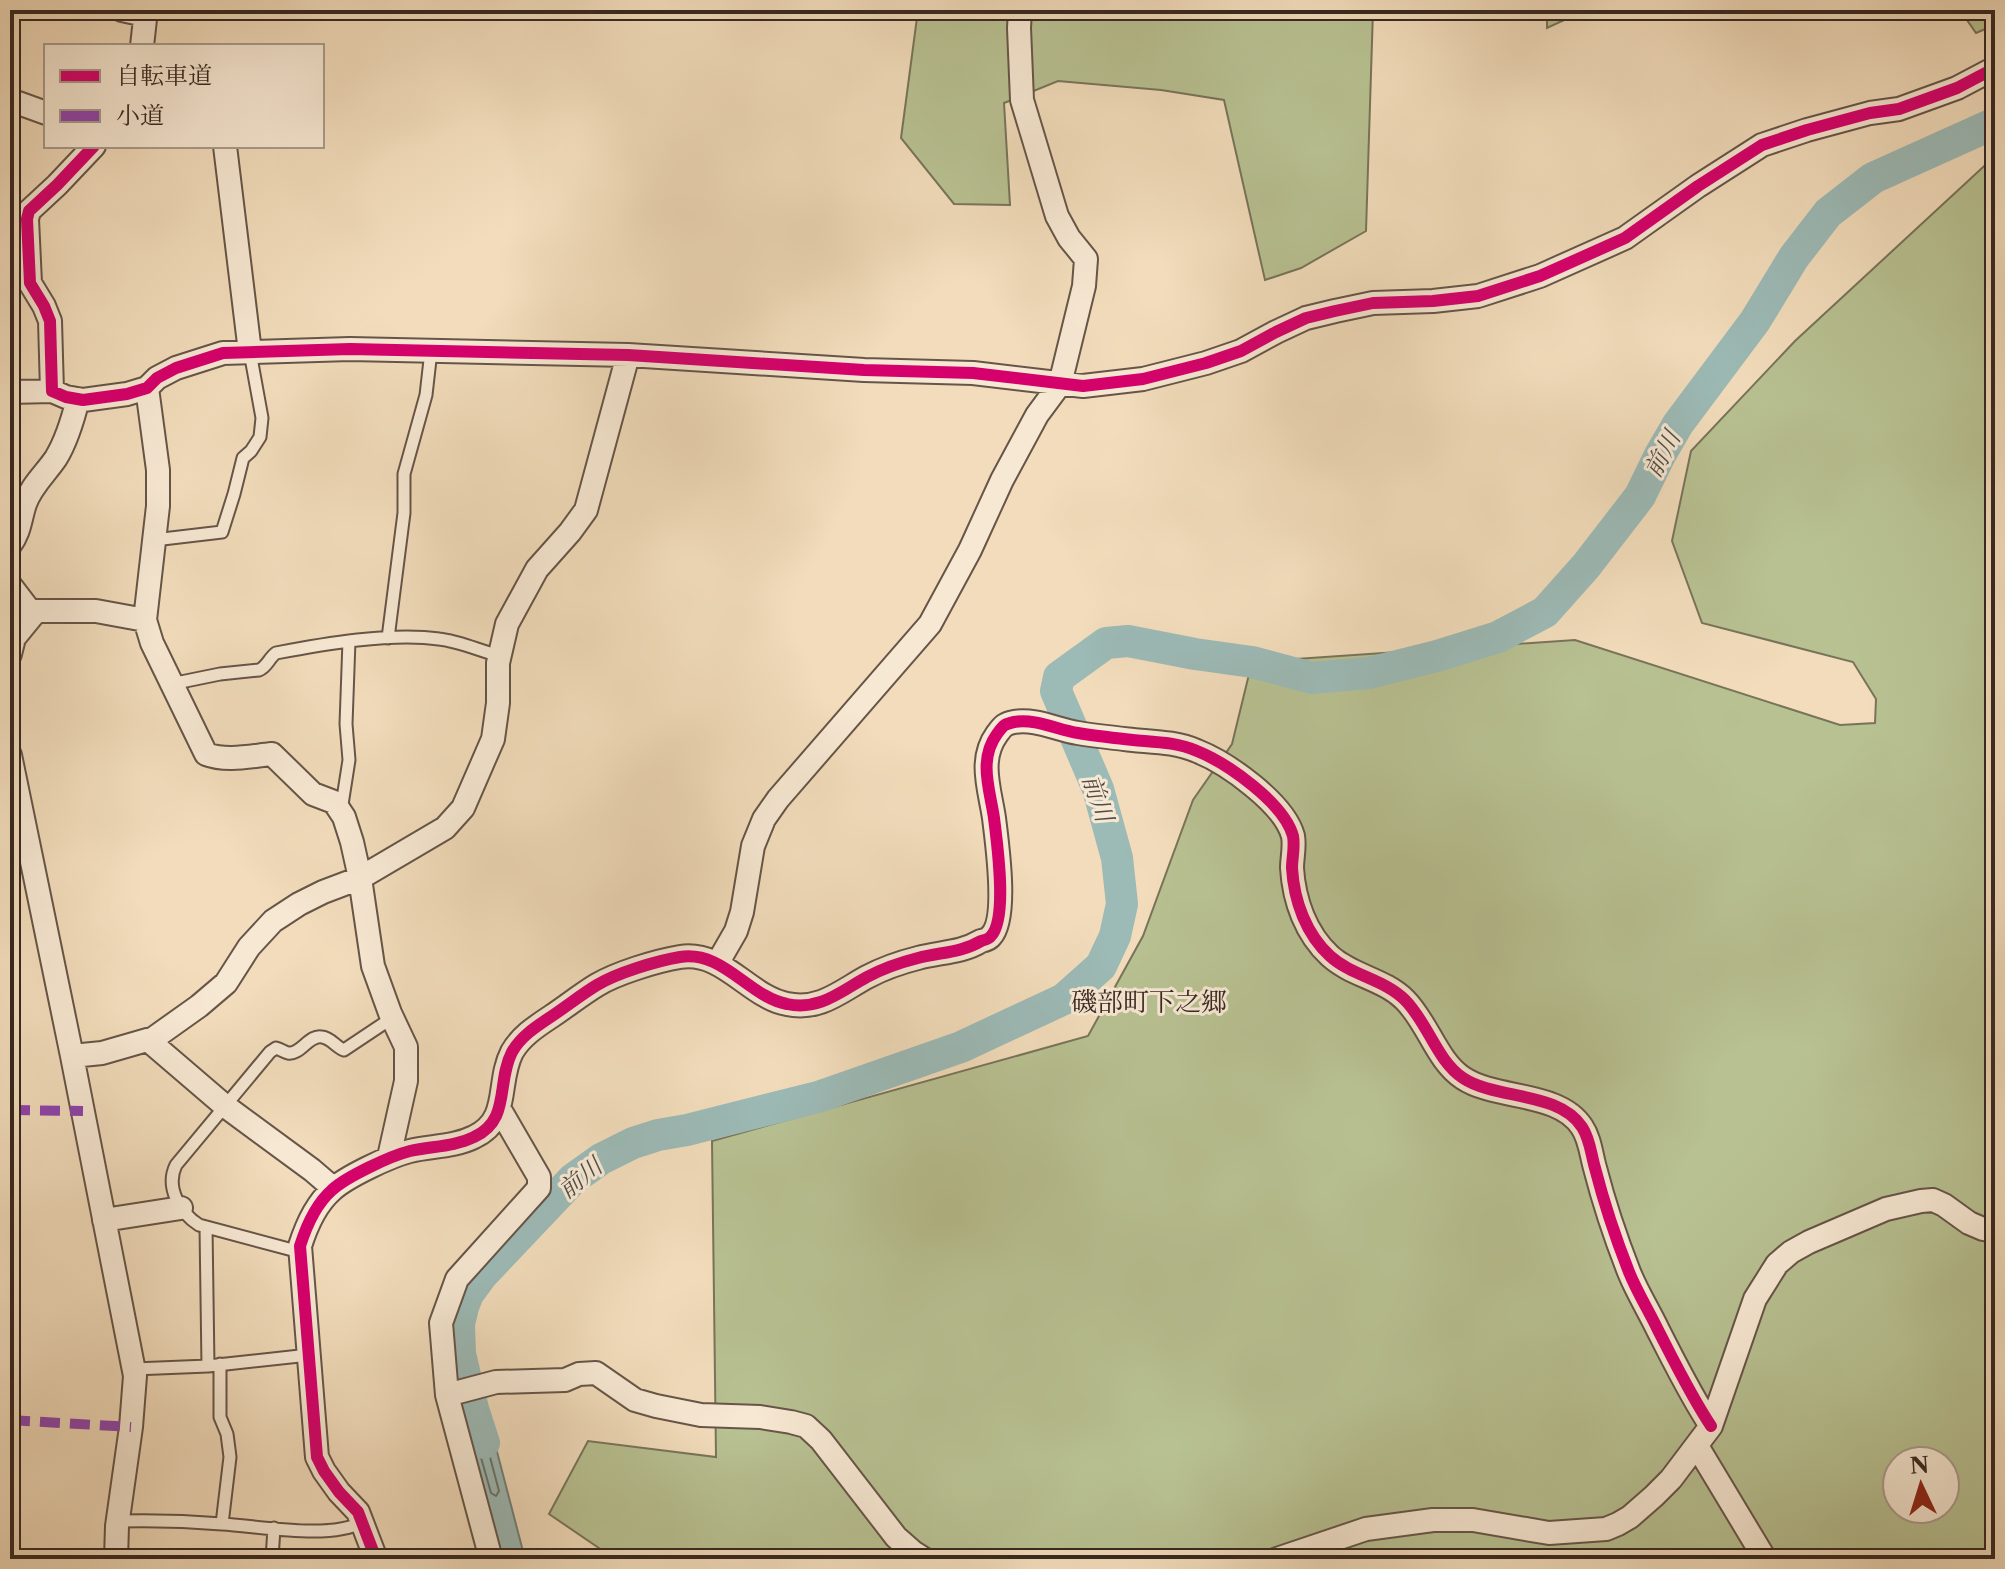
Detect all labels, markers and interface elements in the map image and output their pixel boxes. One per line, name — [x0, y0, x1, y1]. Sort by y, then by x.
legend — [44, 44, 324, 148]
text: 自転車道 — [116, 61, 212, 90]
text: 小道 — [116, 101, 164, 130]
water label: 前川 — [1638, 423, 1687, 482]
water label: 前川 — [1076, 771, 1121, 828]
district label: 磯部町下之郷 — [1071, 986, 1227, 1018]
water label: 前川 — [552, 1150, 610, 1204]
north arrow — [1881, 1445, 1961, 1525]
text: N — [1909, 1451, 1930, 1480]

